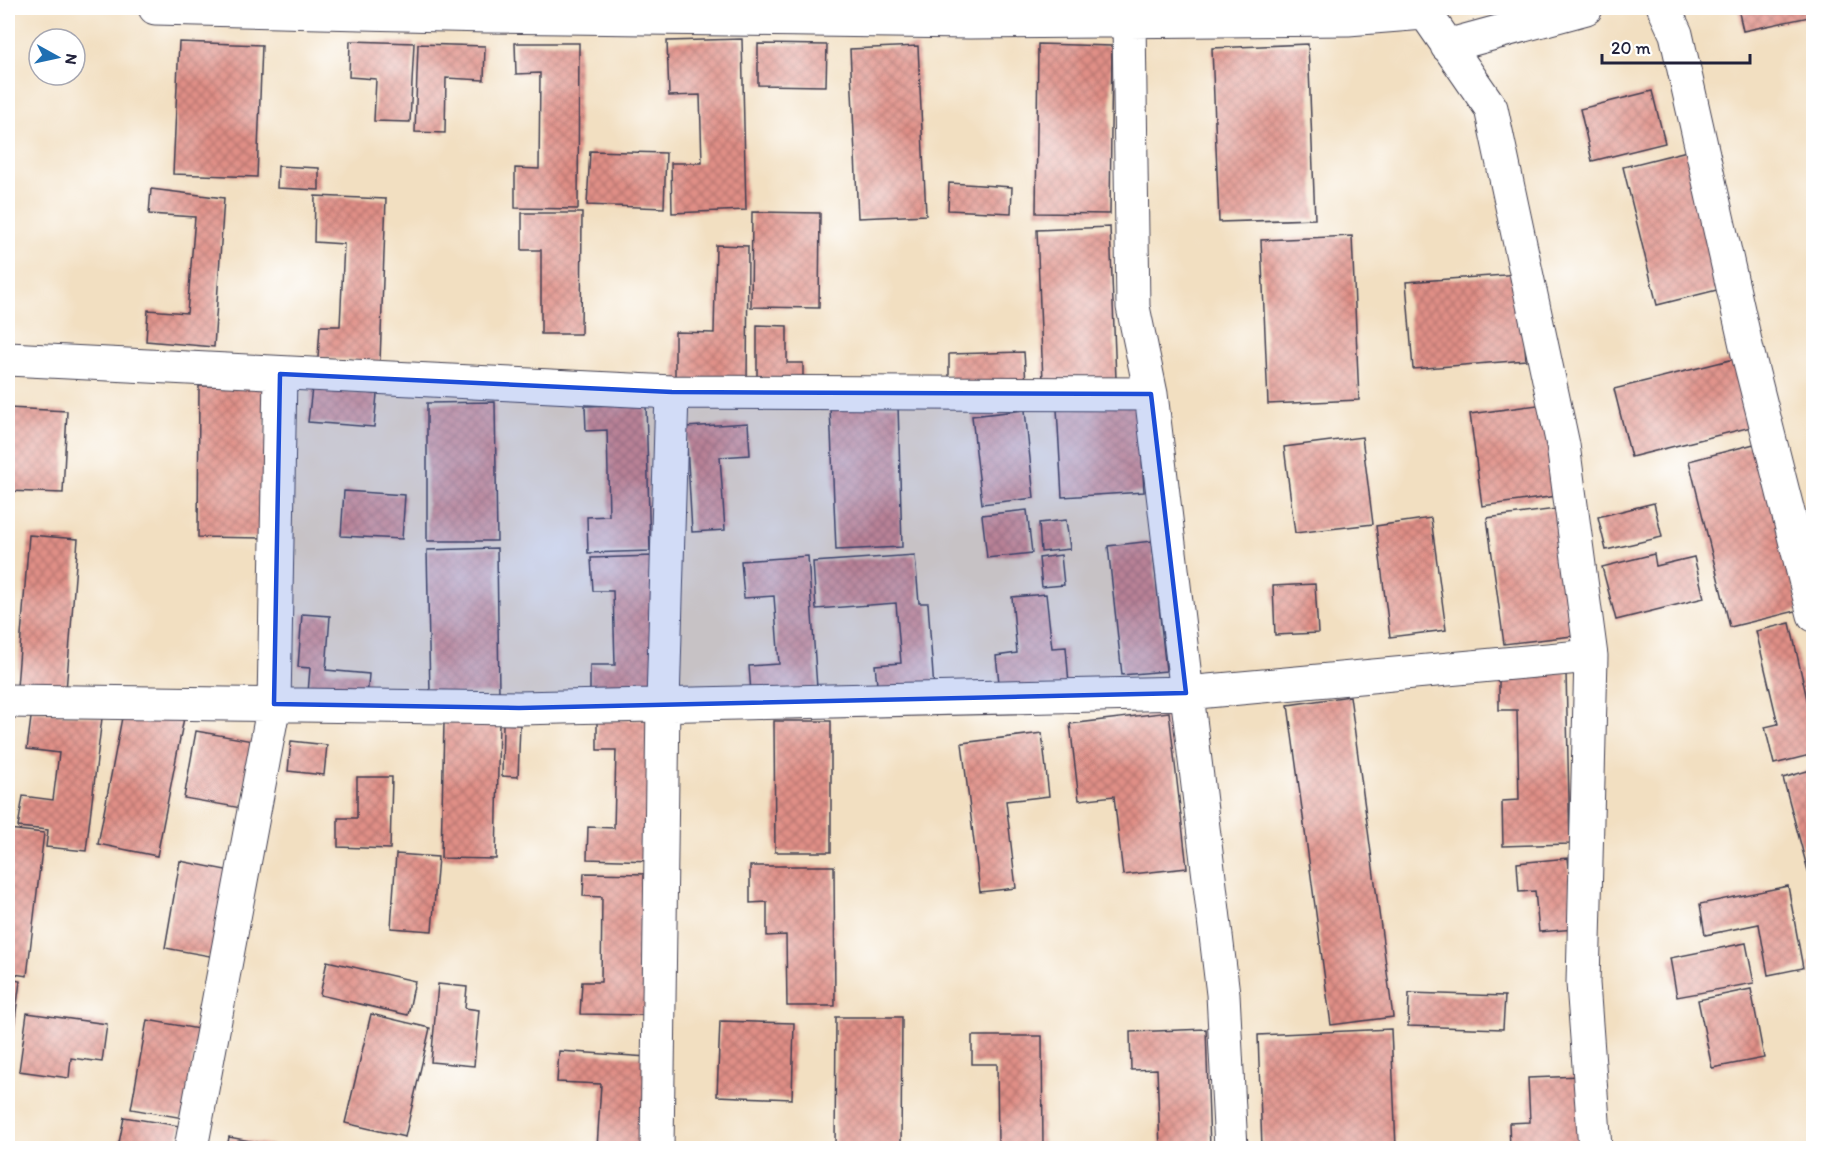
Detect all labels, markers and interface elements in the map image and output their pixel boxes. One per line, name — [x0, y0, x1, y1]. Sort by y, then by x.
north arrow — [27, 27, 87, 87]
scale bar — [1602, 27, 1750, 65]
text: 20 m — [1611, 37, 1651, 59]
text: N — [61, 52, 82, 66]

